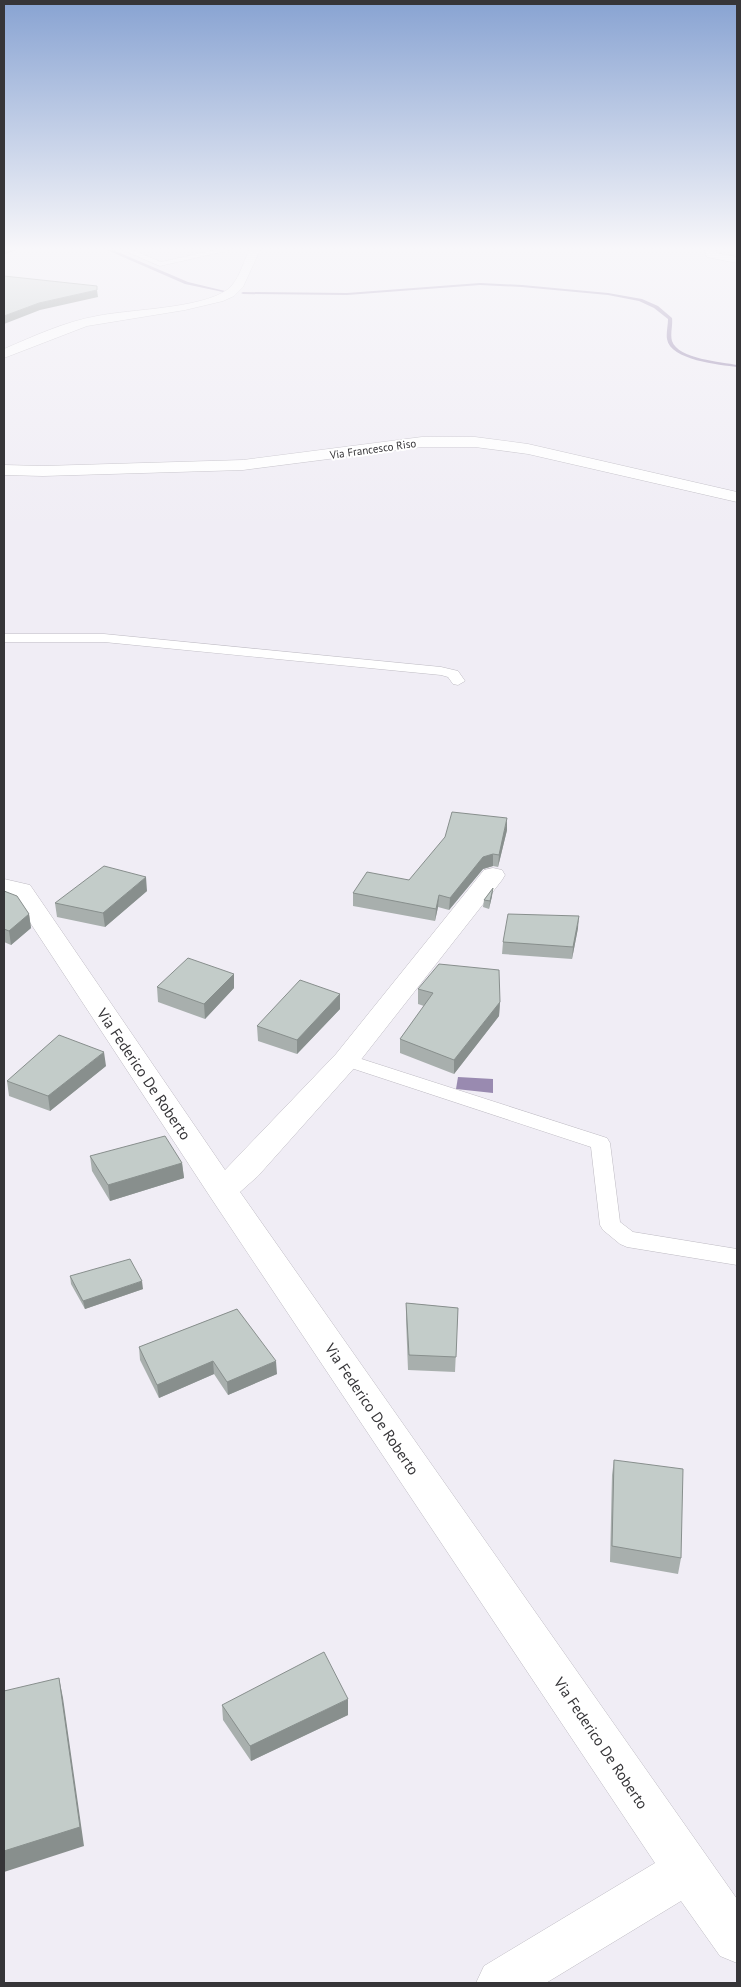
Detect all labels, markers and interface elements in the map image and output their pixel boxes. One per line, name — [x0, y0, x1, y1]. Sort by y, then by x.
street label: Via Francesco Riso — [328, 436, 417, 462]
street label: Via Federico De Roberto — [92, 1004, 195, 1143]
street label: Via Federico De Roberto — [320, 1339, 423, 1478]
street label: Via Federico De Roberto — [549, 1673, 652, 1812]

